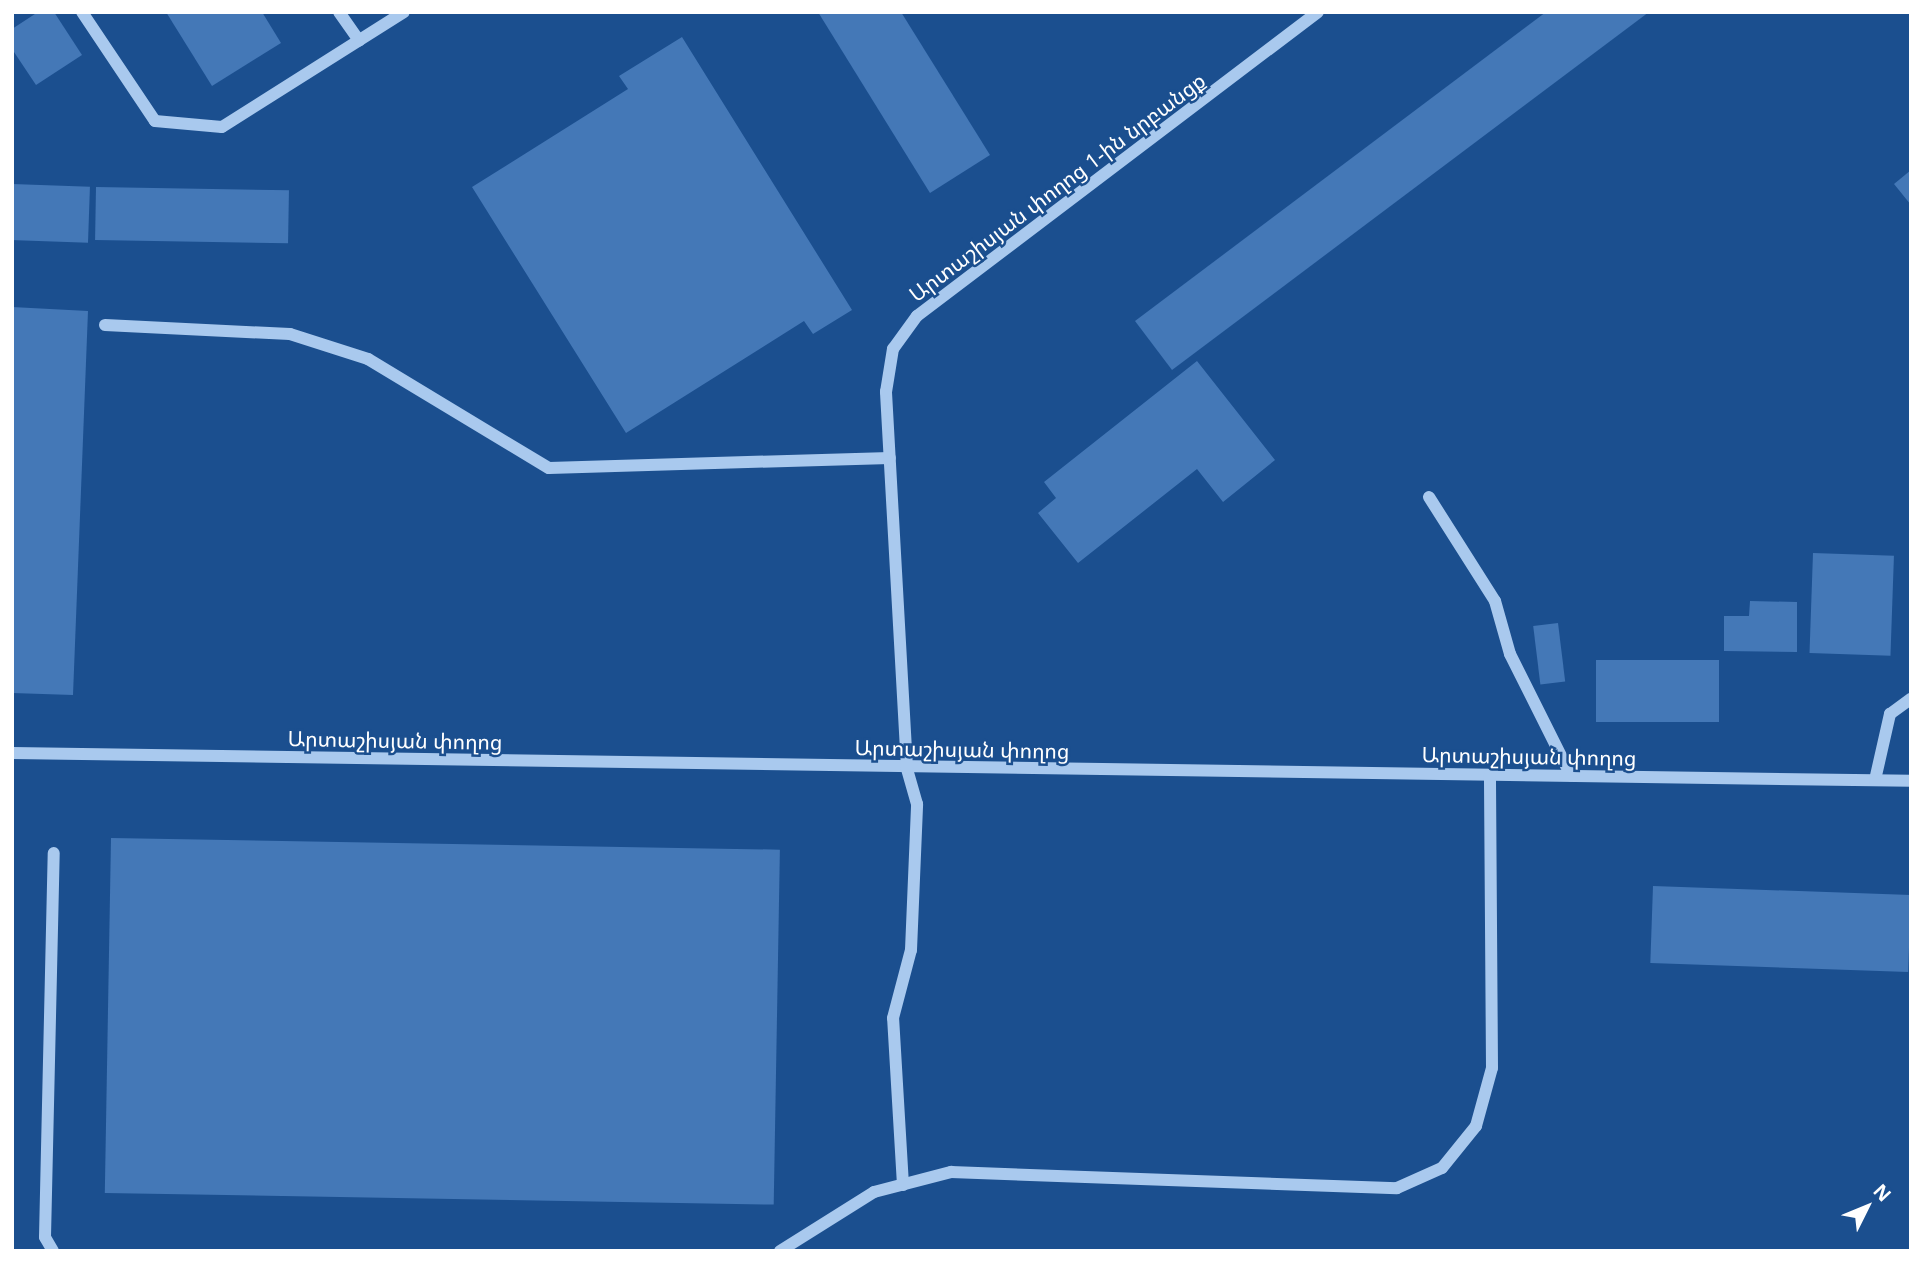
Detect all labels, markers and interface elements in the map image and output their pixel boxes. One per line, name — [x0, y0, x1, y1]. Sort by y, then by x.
street label: Արտաշիսյան փողոց 1-ին նրբանցք — [904, 67, 1210, 307]
street label: Արտաշիսյան փողոց — [287, 726, 503, 754]
street label: Արտաշիսյան փողոց — [854, 735, 1070, 763]
street label: Արտաշիսյան փողոց — [1421, 742, 1637, 770]
north arrow — [1832, 1172, 1902, 1242]
text: N — [1868, 1178, 1897, 1207]

